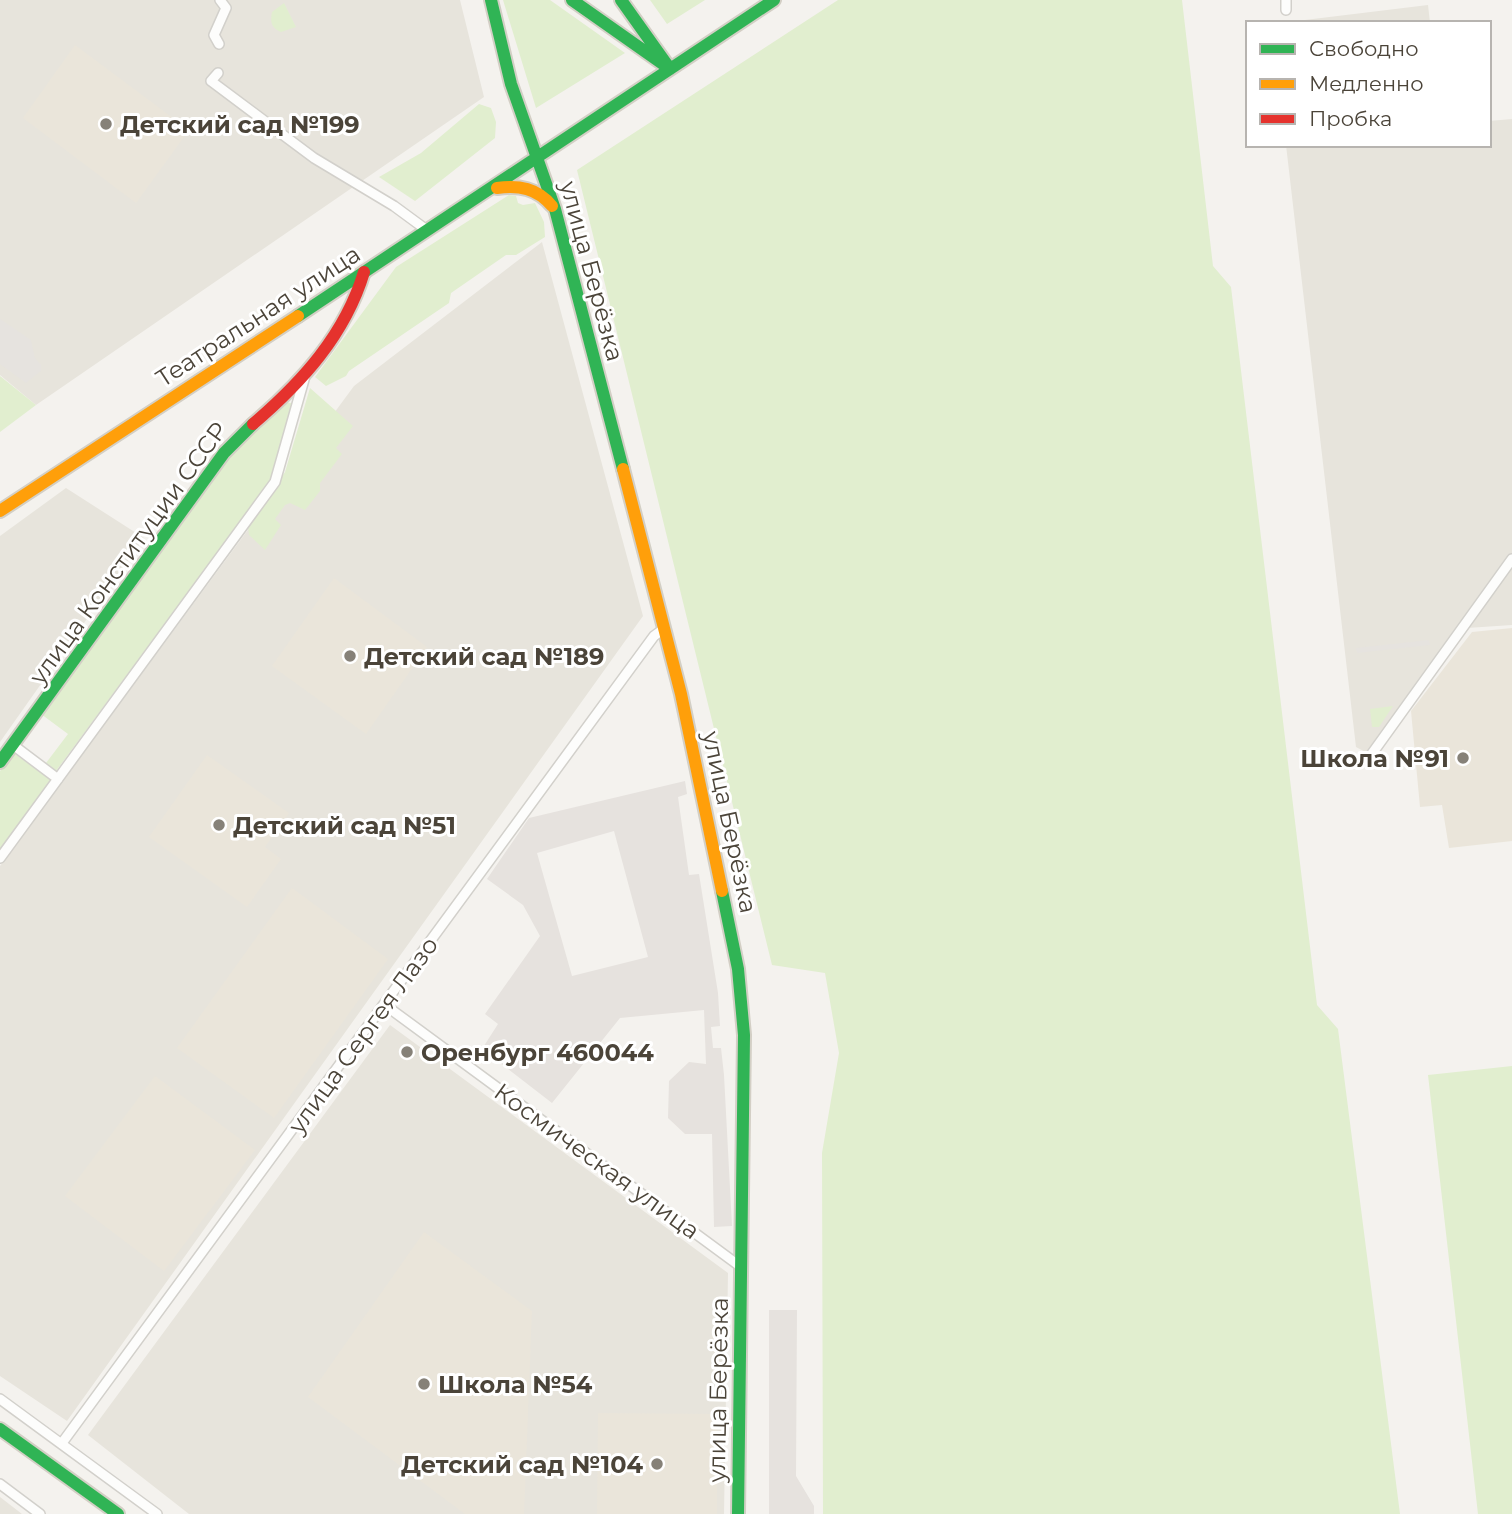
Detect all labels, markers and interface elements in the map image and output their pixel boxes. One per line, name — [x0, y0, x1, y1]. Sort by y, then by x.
legend — [1246, 21, 1491, 147]
text: Свободно — [1309, 36, 1419, 61]
text: Медленно — [1309, 71, 1424, 96]
text: Пробка — [1309, 106, 1392, 131]
place label: Детский сад №199 — [120, 110, 360, 139]
marker: Детский сад №199 — [98, 116, 114, 132]
street label: улица Берёзка — [554, 177, 630, 364]
street label: Театральная улица — [150, 239, 366, 393]
street label: улица Конституции СССР — [22, 416, 233, 691]
place label: Детский сад №189 — [364, 642, 604, 671]
marker: Детский сад №189 — [342, 648, 358, 664]
street label: улица Берёзка — [696, 727, 763, 916]
place label: Школа №91 — [1300, 744, 1449, 773]
marker: Школа №91 — [1455, 750, 1471, 766]
place label: Детский сад №51 — [233, 811, 456, 840]
marker: Детский сад №51 — [211, 817, 227, 833]
street label: улица Сергея Лазо — [281, 931, 444, 1140]
place label: Оренбург 460044 — [421, 1038, 654, 1067]
marker: Оренбург 460044 — [399, 1044, 415, 1060]
street label: Космическая улица — [489, 1077, 705, 1245]
street label: улица Берёзка — [702, 1297, 734, 1484]
place label: Школа №54 — [438, 1370, 593, 1399]
marker: Школа №54 — [416, 1376, 432, 1392]
place label: Детский сад №104 — [401, 1450, 643, 1479]
marker: Детский сад №104 — [649, 1456, 665, 1472]

